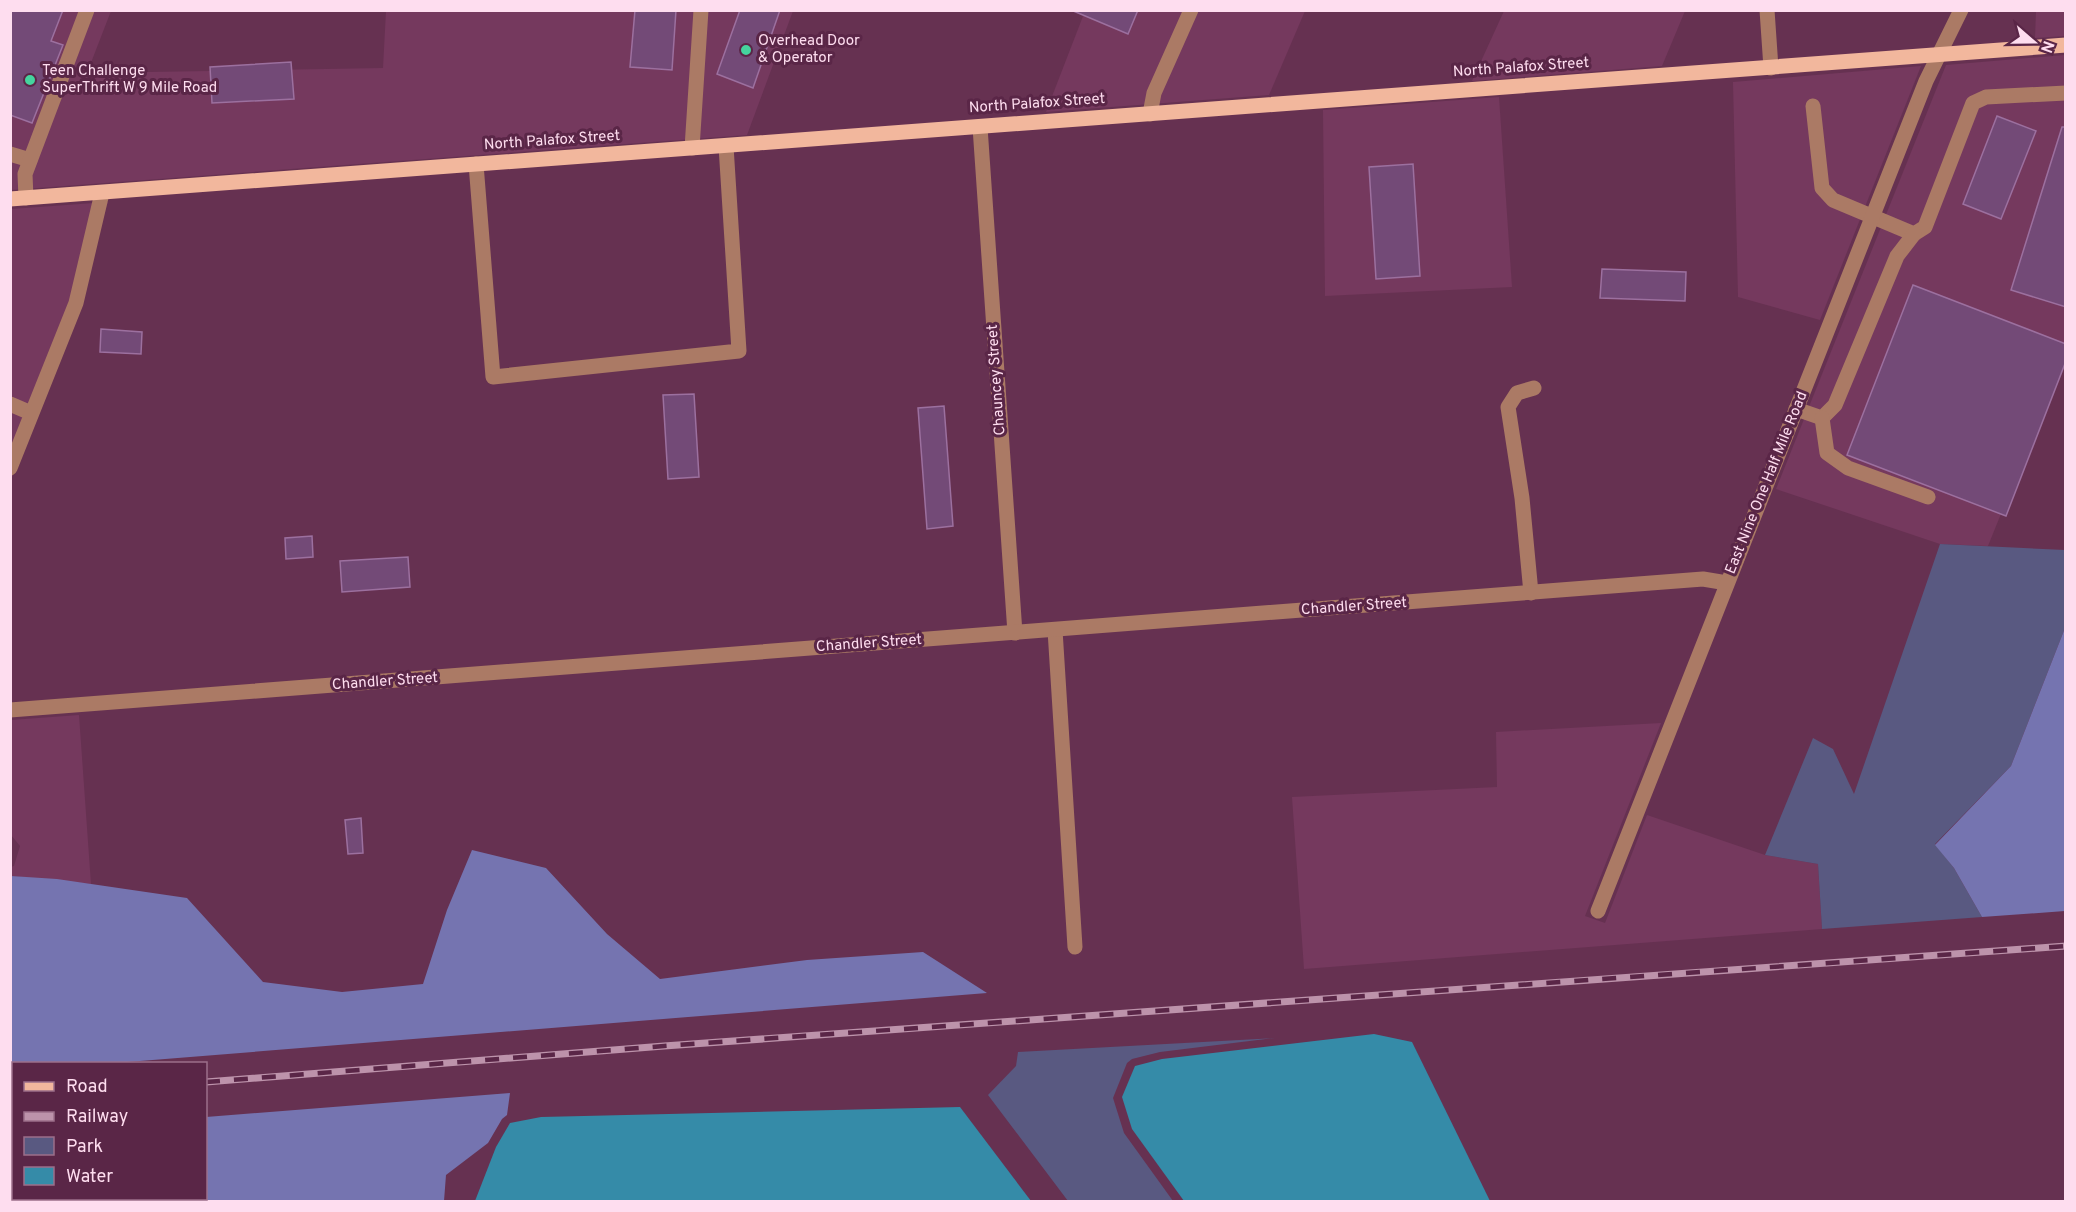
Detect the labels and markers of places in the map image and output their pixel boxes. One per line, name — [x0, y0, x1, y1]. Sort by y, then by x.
place label: Overhead Door & Operator — [758, 32, 860, 68]
marker: Overhead Door & Operator — [739, 43, 753, 57]
place label: Teen Challenge SuperThrift W 9 Mile Road — [42, 62, 217, 98]
marker: Teen Challenge SuperThrift W 9 Mile Road — [23, 73, 37, 87]

